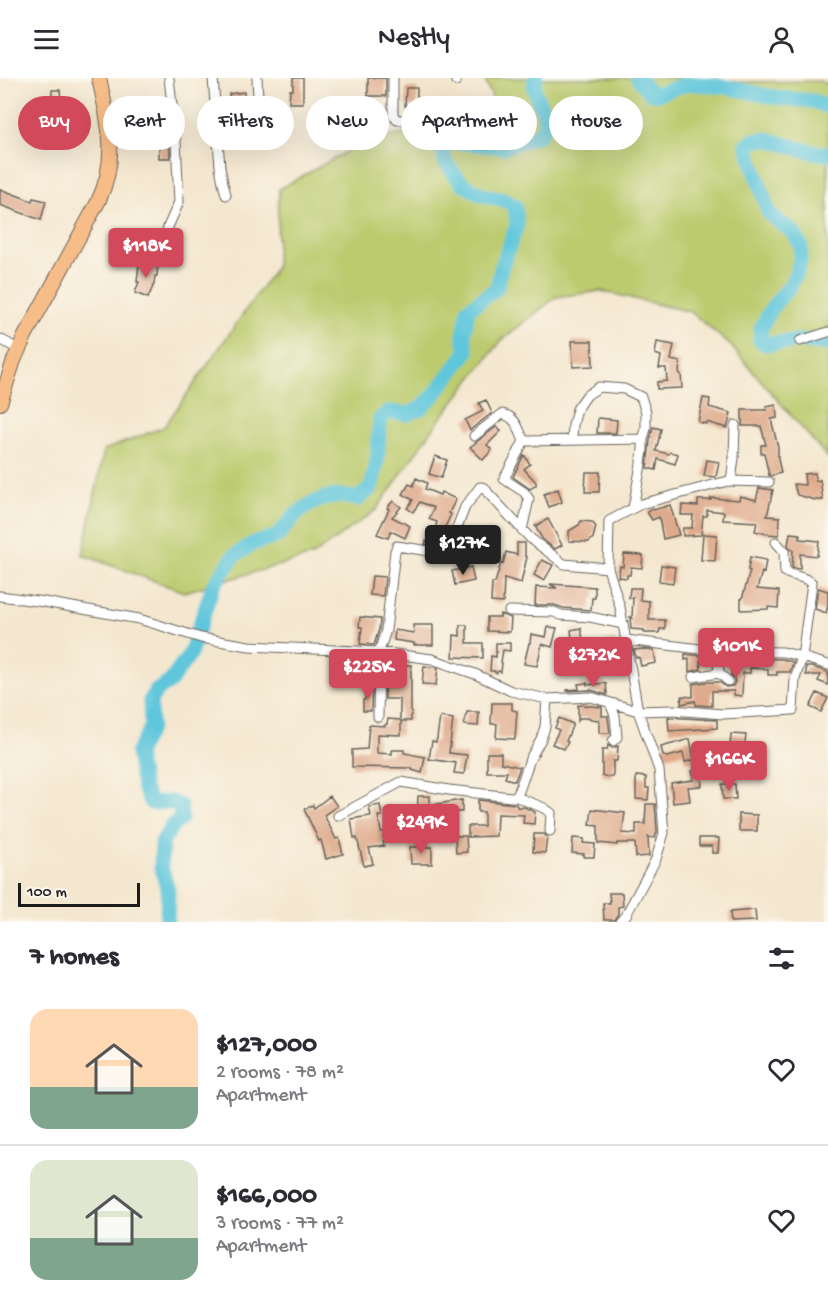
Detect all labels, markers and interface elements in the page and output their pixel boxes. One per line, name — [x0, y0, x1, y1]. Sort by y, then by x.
icon: menu — [30, 23, 63, 56]
text: Nestly — [378, 23, 450, 55]
icon: person — [765, 23, 798, 56]
chip: Buy — [18, 96, 91, 150]
chip: Rent — [103, 96, 185, 150]
chip: Filters — [197, 96, 294, 150]
chip: New — [306, 96, 389, 150]
chip: Apartment — [401, 96, 537, 150]
chip: House — [549, 96, 643, 150]
pin: $118K — [104, 228, 188, 279]
text: $118K — [122, 236, 170, 259]
pin: $127K — [421, 525, 505, 576]
text: $127K — [439, 533, 487, 556]
pin: $101K — [694, 628, 778, 679]
text: $101K — [712, 636, 760, 659]
pin: $272K — [551, 637, 635, 688]
text: $272K — [568, 645, 618, 668]
pin: $225K — [326, 649, 410, 700]
text: $225K — [343, 657, 393, 680]
pin: $166K — [687, 741, 771, 792]
text: $166K — [705, 749, 753, 772]
pin: $249K — [379, 804, 463, 855]
text: $249K — [396, 812, 446, 835]
scale bar — [18, 880, 140, 908]
text: 100 m — [27, 884, 67, 903]
icon: filters — [765, 942, 798, 975]
text: 7 homes — [30, 943, 119, 974]
text: $127,000 — [216, 1031, 317, 1062]
icon: home — [78, 1033, 150, 1105]
icon: heart — [765, 1053, 798, 1086]
text: 2 rooms · 78 m² — [216, 1062, 344, 1085]
text: Apartment — [216, 1085, 306, 1108]
text: $166,000 — [216, 1182, 317, 1213]
icon: home — [78, 1184, 150, 1256]
icon: heart — [765, 1204, 798, 1237]
text: 3 rooms · 77 m² — [216, 1213, 344, 1236]
text: Apartment — [216, 1236, 306, 1259]

